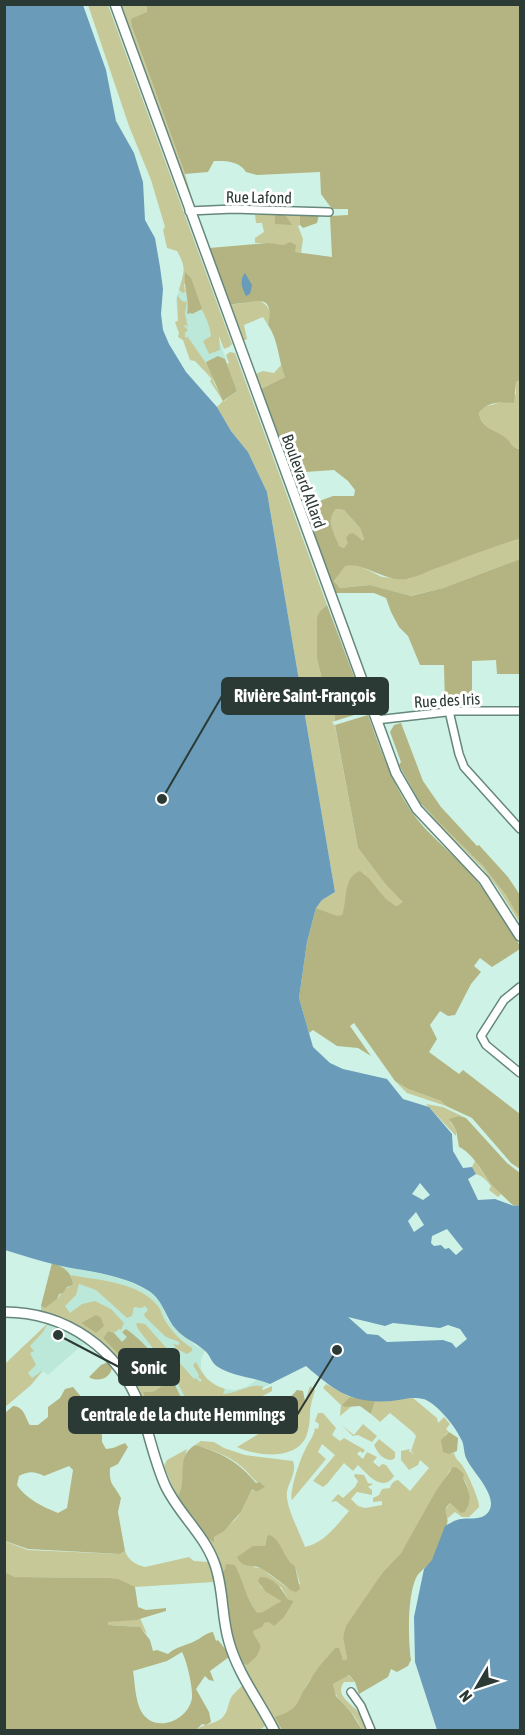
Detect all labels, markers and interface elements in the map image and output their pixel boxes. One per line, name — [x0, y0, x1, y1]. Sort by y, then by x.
street label: Rue Lafond — [226, 187, 292, 207]
street label: Boulevard Allard — [279, 432, 329, 530]
callout: Rivière Saint-François — [222, 678, 388, 714]
text: Rivière Saint-François — [234, 685, 377, 706]
street label: Rue des Iris — [414, 689, 481, 711]
callout: Sonic — [119, 1349, 179, 1385]
text: Sonic — [131, 1357, 167, 1378]
callout: Centrale de la chute Hemmings — [69, 1397, 297, 1433]
text: Centrale de la chute Hemmings — [81, 1404, 286, 1425]
north arrow — [447, 1657, 507, 1717]
text: N — [455, 1687, 475, 1706]

